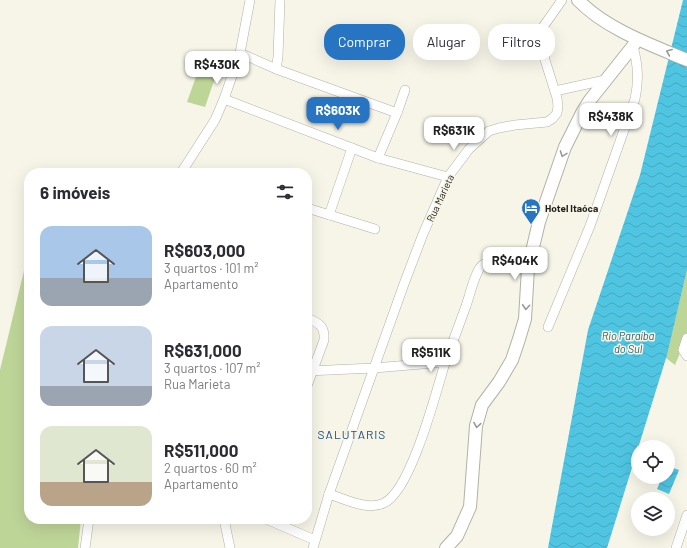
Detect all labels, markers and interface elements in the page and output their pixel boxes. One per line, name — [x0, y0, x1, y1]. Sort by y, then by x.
chip: Comprar — [324, 24, 405, 60]
chip: Alugar — [413, 24, 480, 60]
chip: Filtros — [488, 24, 555, 60]
one-way arrow — [665, 49, 672, 57]
pin: R$430K — [184, 51, 250, 85]
text: R$430K — [194, 56, 240, 72]
pin: R$603K — [305, 97, 371, 131]
text: R$603K — [316, 102, 360, 118]
pin: R$438K — [578, 103, 644, 137]
text: R$438K — [588, 108, 634, 124]
pin: R$631K — [421, 117, 487, 151]
text: R$631K — [433, 122, 475, 138]
one-way arrow — [559, 150, 567, 157]
street label: Rua Marieta — [424, 172, 456, 224]
icon: filters — [274, 181, 296, 203]
text: 6 imóveis — [40, 182, 110, 202]
hotel icon: Hotel Itaóca — [520, 197, 542, 225]
place label: Hotel Itaóca — [545, 202, 598, 214]
text: R$603,000 — [164, 240, 245, 260]
icon: home — [72, 242, 120, 290]
pin: R$404K — [482, 247, 548, 281]
text: R$404K — [492, 252, 538, 268]
text: 3 quartos · 101 m² — [164, 260, 258, 276]
text: Apartamento — [164, 276, 238, 292]
one-way arrow — [521, 303, 530, 310]
water label: Rio Paraíba do Sul — [602, 329, 655, 355]
pin: R$511K — [398, 339, 464, 373]
text: R$631,000 — [164, 340, 242, 360]
icon: home — [72, 342, 120, 390]
text: R$511K — [411, 344, 451, 360]
text: 3 quartos · 107 m² — [164, 360, 260, 376]
text: Rua Marieta — [164, 376, 230, 392]
one-way arrow — [473, 422, 482, 428]
district label: SALUTARIS — [318, 427, 386, 441]
text: R$511,000 — [164, 440, 238, 460]
map controls — [631, 440, 675, 536]
button: locate — [631, 440, 675, 484]
icon: home — [72, 442, 120, 490]
text: 2 quartos · 60 m² — [164, 460, 257, 476]
text: Apartamento — [164, 476, 238, 492]
button: layers — [631, 492, 675, 536]

